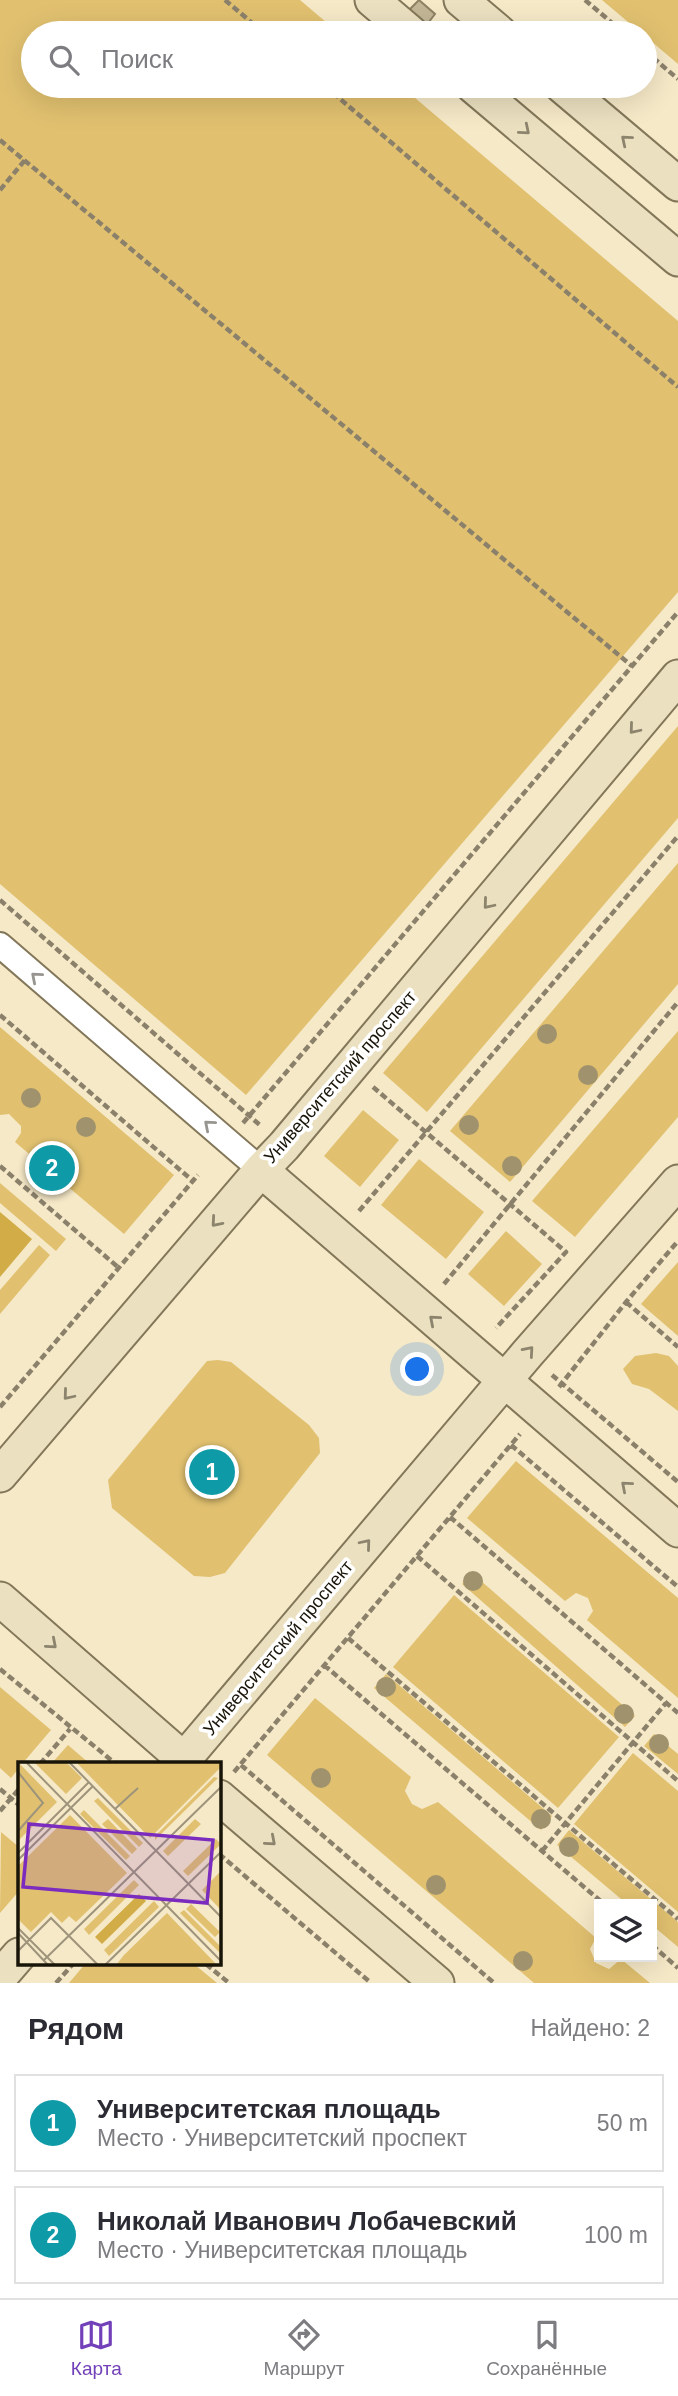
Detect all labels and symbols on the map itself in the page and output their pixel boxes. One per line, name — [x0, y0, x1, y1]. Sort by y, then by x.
one-way arrow — [517, 122, 530, 134]
one-way arrow — [621, 136, 634, 148]
one-way arrow — [630, 721, 642, 734]
one-way arrow — [484, 895, 496, 908]
one-way arrow — [32, 973, 45, 985]
street label: Университетский проспект — [260, 987, 420, 1167]
one-way arrow — [204, 1121, 217, 1133]
pin: 2 — [29, 1142, 75, 1194]
one-way arrow — [212, 1213, 224, 1226]
one-way arrow — [430, 1316, 443, 1328]
one-way arrow — [521, 1347, 533, 1360]
your location — [400, 1352, 434, 1386]
one-way arrow — [64, 1386, 76, 1399]
pin: 1 — [189, 1446, 235, 1498]
one-way arrow — [622, 1482, 635, 1494]
one-way arrow — [358, 1539, 370, 1552]
street label: Университетский проспект — [199, 1557, 357, 1739]
one-way arrow — [43, 1636, 56, 1648]
inset map — [18, 1762, 220, 1966]
one-way arrow — [262, 1833, 275, 1845]

